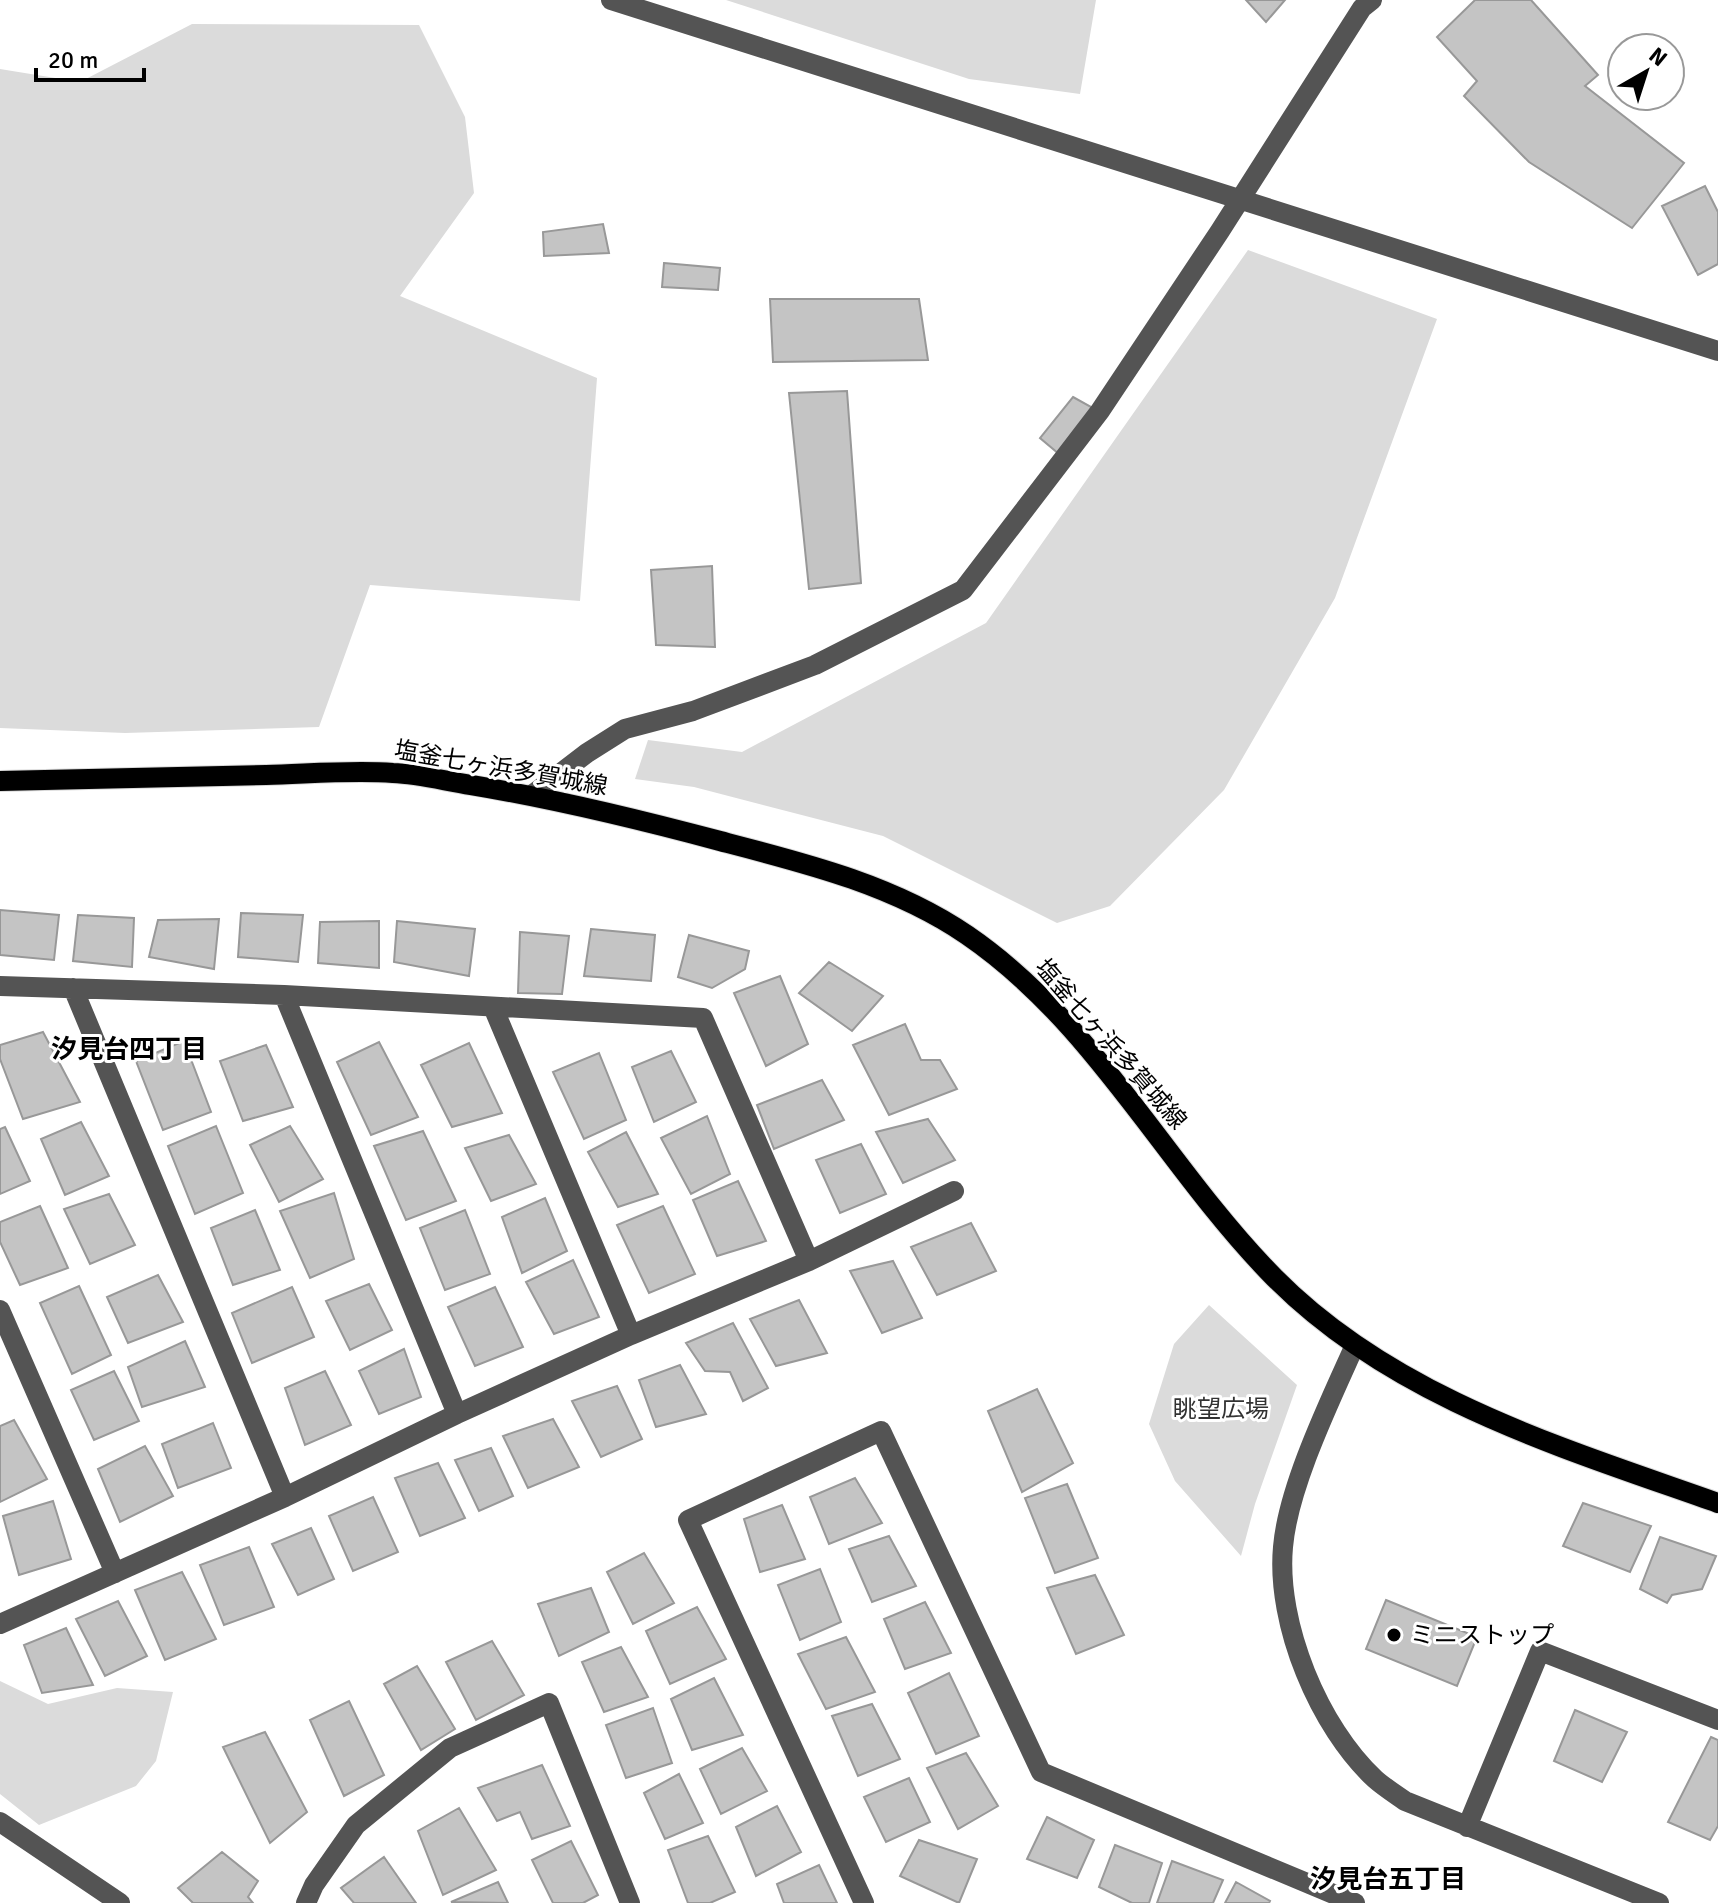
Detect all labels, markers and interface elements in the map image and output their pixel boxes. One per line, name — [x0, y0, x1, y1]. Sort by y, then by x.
scale bar — [36, 32, 144, 82]
north arrow — [1606, 32, 1686, 112]
text: N — [1644, 42, 1673, 72]
text: 20 m — [48, 45, 98, 75]
street label: 塩釜七ヶ浜多賀城線 — [392, 734, 610, 802]
street label: 塩釜七ヶ浜多賀城線 — [1029, 953, 1193, 1135]
district label: 汐見台四丁目 — [51, 1034, 207, 1066]
park label: 眺望広場 — [1173, 1394, 1269, 1424]
place label: ミニストップ — [1410, 1620, 1554, 1650]
marker: ミニストップ — [1385, 1626, 1403, 1644]
district label: 汐見台五丁目 — [1310, 1864, 1466, 1896]

